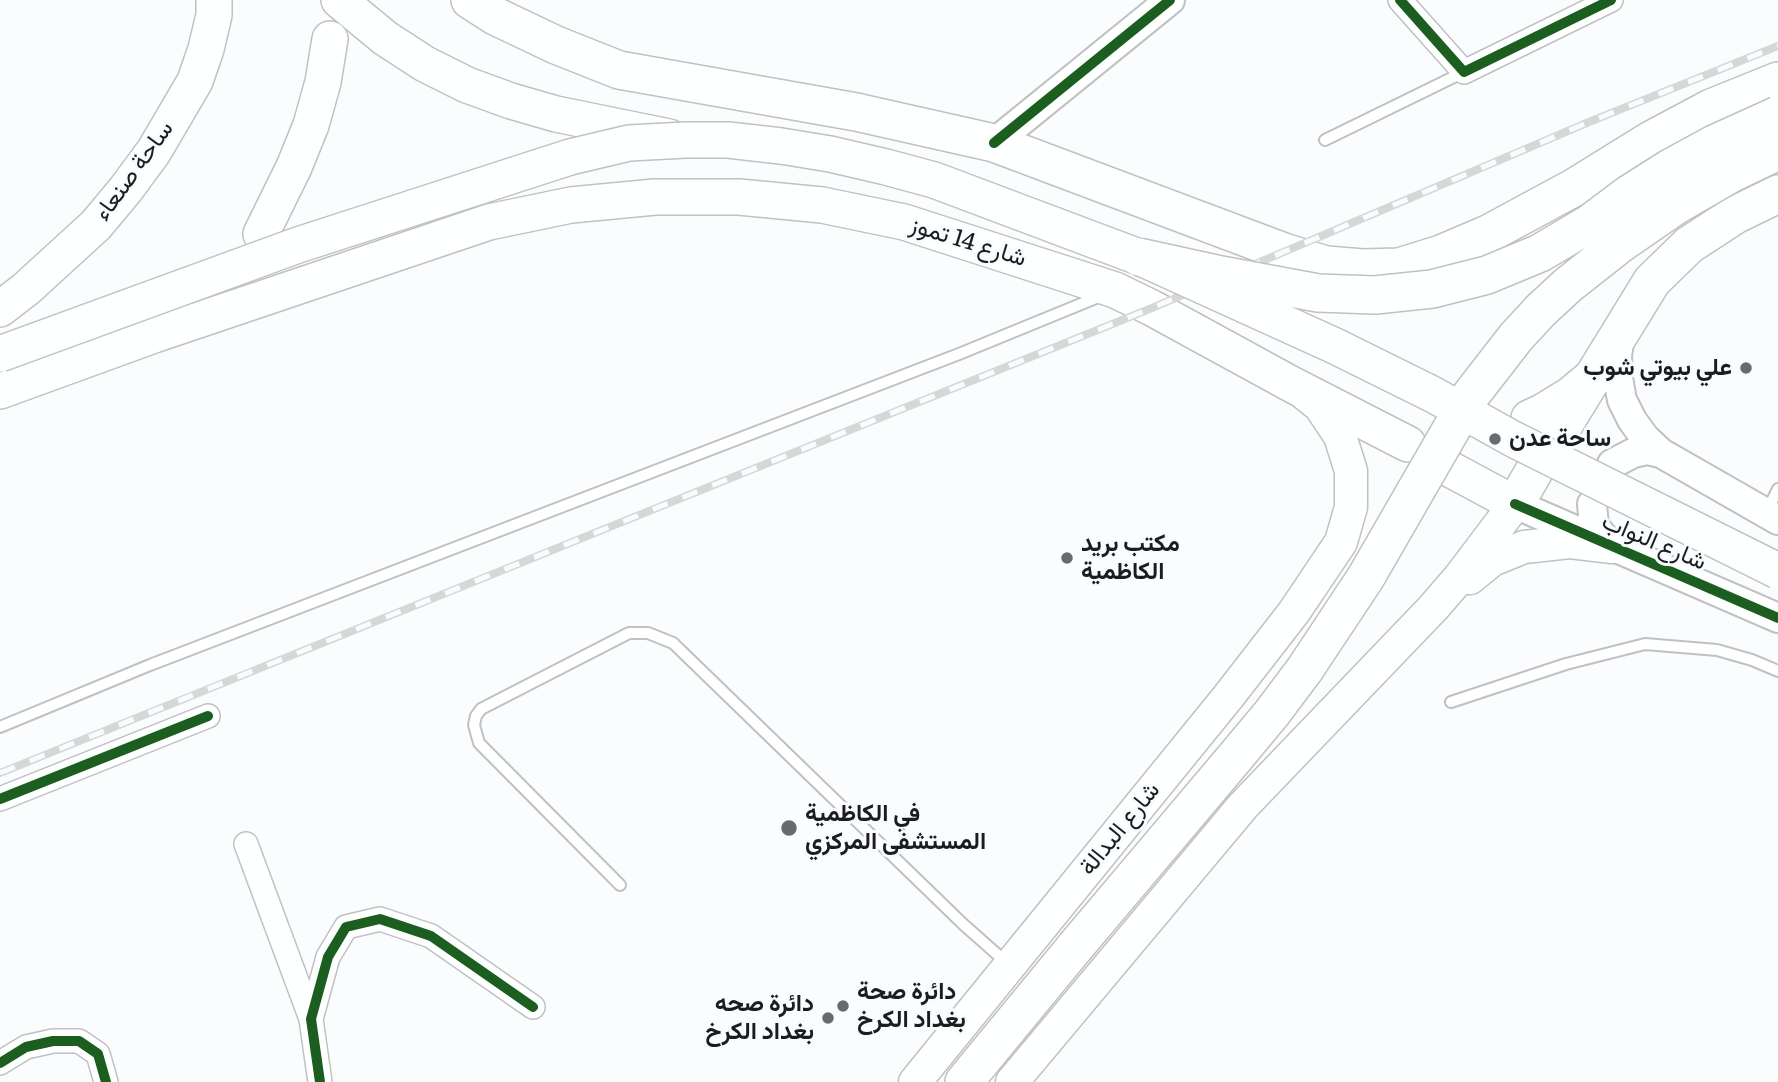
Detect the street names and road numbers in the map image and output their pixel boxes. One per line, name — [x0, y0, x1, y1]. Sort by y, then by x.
street label: ساحة صنعاء — [88, 115, 180, 227]
street label: شارع 14 تموز — [906, 211, 1030, 273]
street label: شارع النواب — [1597, 507, 1711, 577]
street label: شارع البدالة — [1074, 777, 1166, 881]

